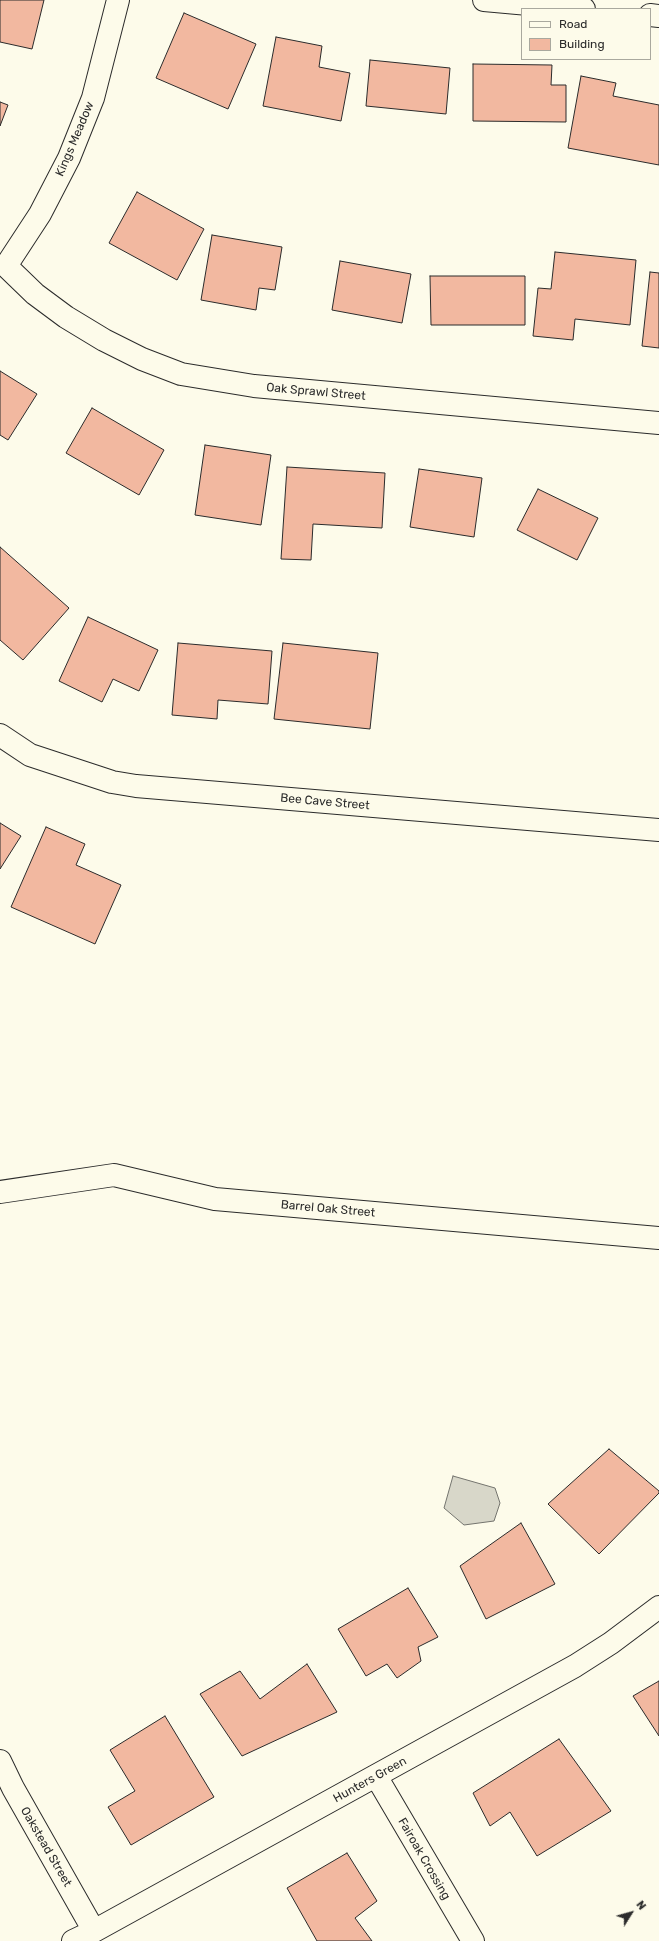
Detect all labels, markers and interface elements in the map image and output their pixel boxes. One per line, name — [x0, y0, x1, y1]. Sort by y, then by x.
legend — [521, 8, 651, 60]
text: Road — [559, 17, 587, 31]
text: Building — [559, 37, 605, 51]
street label: Kings Meadow — [53, 99, 97, 179]
street label: Oak Sprawl Street — [266, 380, 366, 404]
street label: Bee Cave Street — [280, 791, 370, 813]
street label: Barrel Oak Street — [280, 1198, 376, 1220]
street label: Hunters Green — [331, 1754, 409, 1806]
street label: Oakstead Street — [17, 1805, 75, 1889]
street label: Fairoak Crossing — [395, 1815, 453, 1903]
north arrow — [611, 1893, 651, 1933]
text: N — [633, 1898, 649, 1913]

